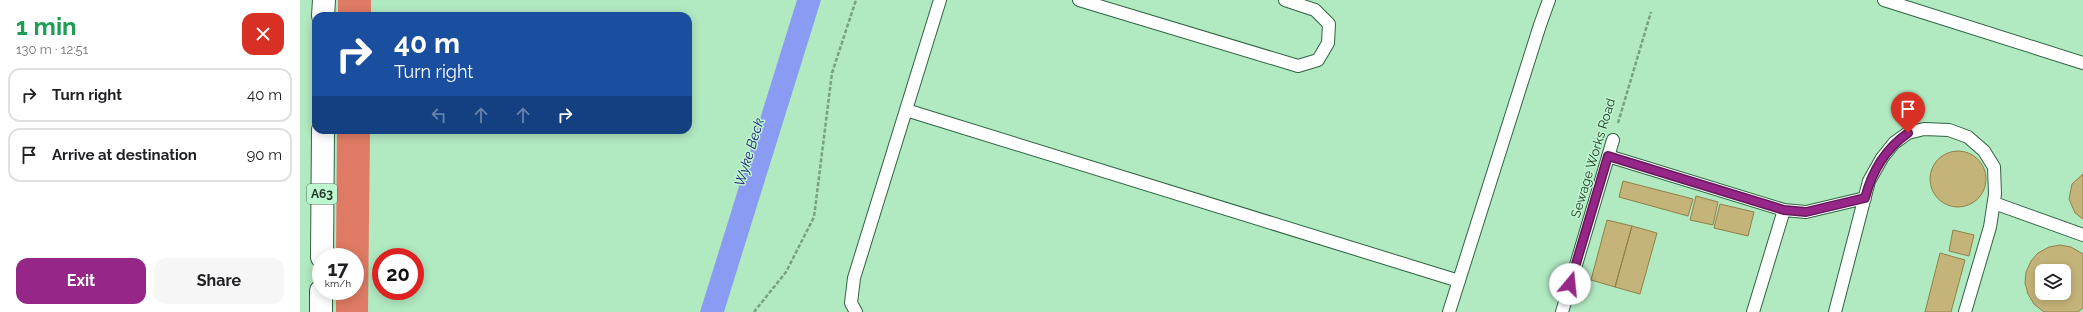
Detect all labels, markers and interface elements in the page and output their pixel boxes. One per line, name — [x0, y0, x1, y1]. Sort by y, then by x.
text: 1 min — [16, 12, 77, 41]
button: close — [242, 13, 284, 55]
text: 40 m — [394, 27, 460, 60]
icon: right — [328, 28, 380, 80]
text: 130 m · 12:51 — [16, 42, 88, 57]
text: Turn right — [394, 61, 473, 82]
icon: right — [18, 84, 40, 106]
text: Turn right — [52, 86, 122, 104]
text: 40 m — [247, 86, 282, 104]
pin — [1891, 92, 1925, 133]
street label: Sewage Works Road — [1568, 96, 1618, 220]
icon: arrive — [1897, 98, 1919, 120]
icon: left — [428, 104, 450, 126]
icon: ahead — [470, 104, 492, 126]
icon: ahead — [512, 104, 534, 126]
icon: right — [554, 104, 576, 126]
water label: Wyke Beck — [731, 116, 767, 188]
icon: arrive — [18, 144, 40, 166]
text: Arrive at destination — [52, 146, 197, 164]
text: 90 m — [246, 146, 282, 164]
road number: A63 — [307, 184, 337, 204]
speed limit sign: 20 — [372, 248, 424, 300]
text: 17 — [327, 257, 349, 281]
button: Exit — [16, 258, 146, 304]
button: Share — [154, 258, 284, 304]
position arrow — [1549, 263, 1591, 305]
map controls — [2035, 264, 2071, 300]
button: layers — [2035, 264, 2071, 300]
text: km/h — [325, 278, 351, 289]

